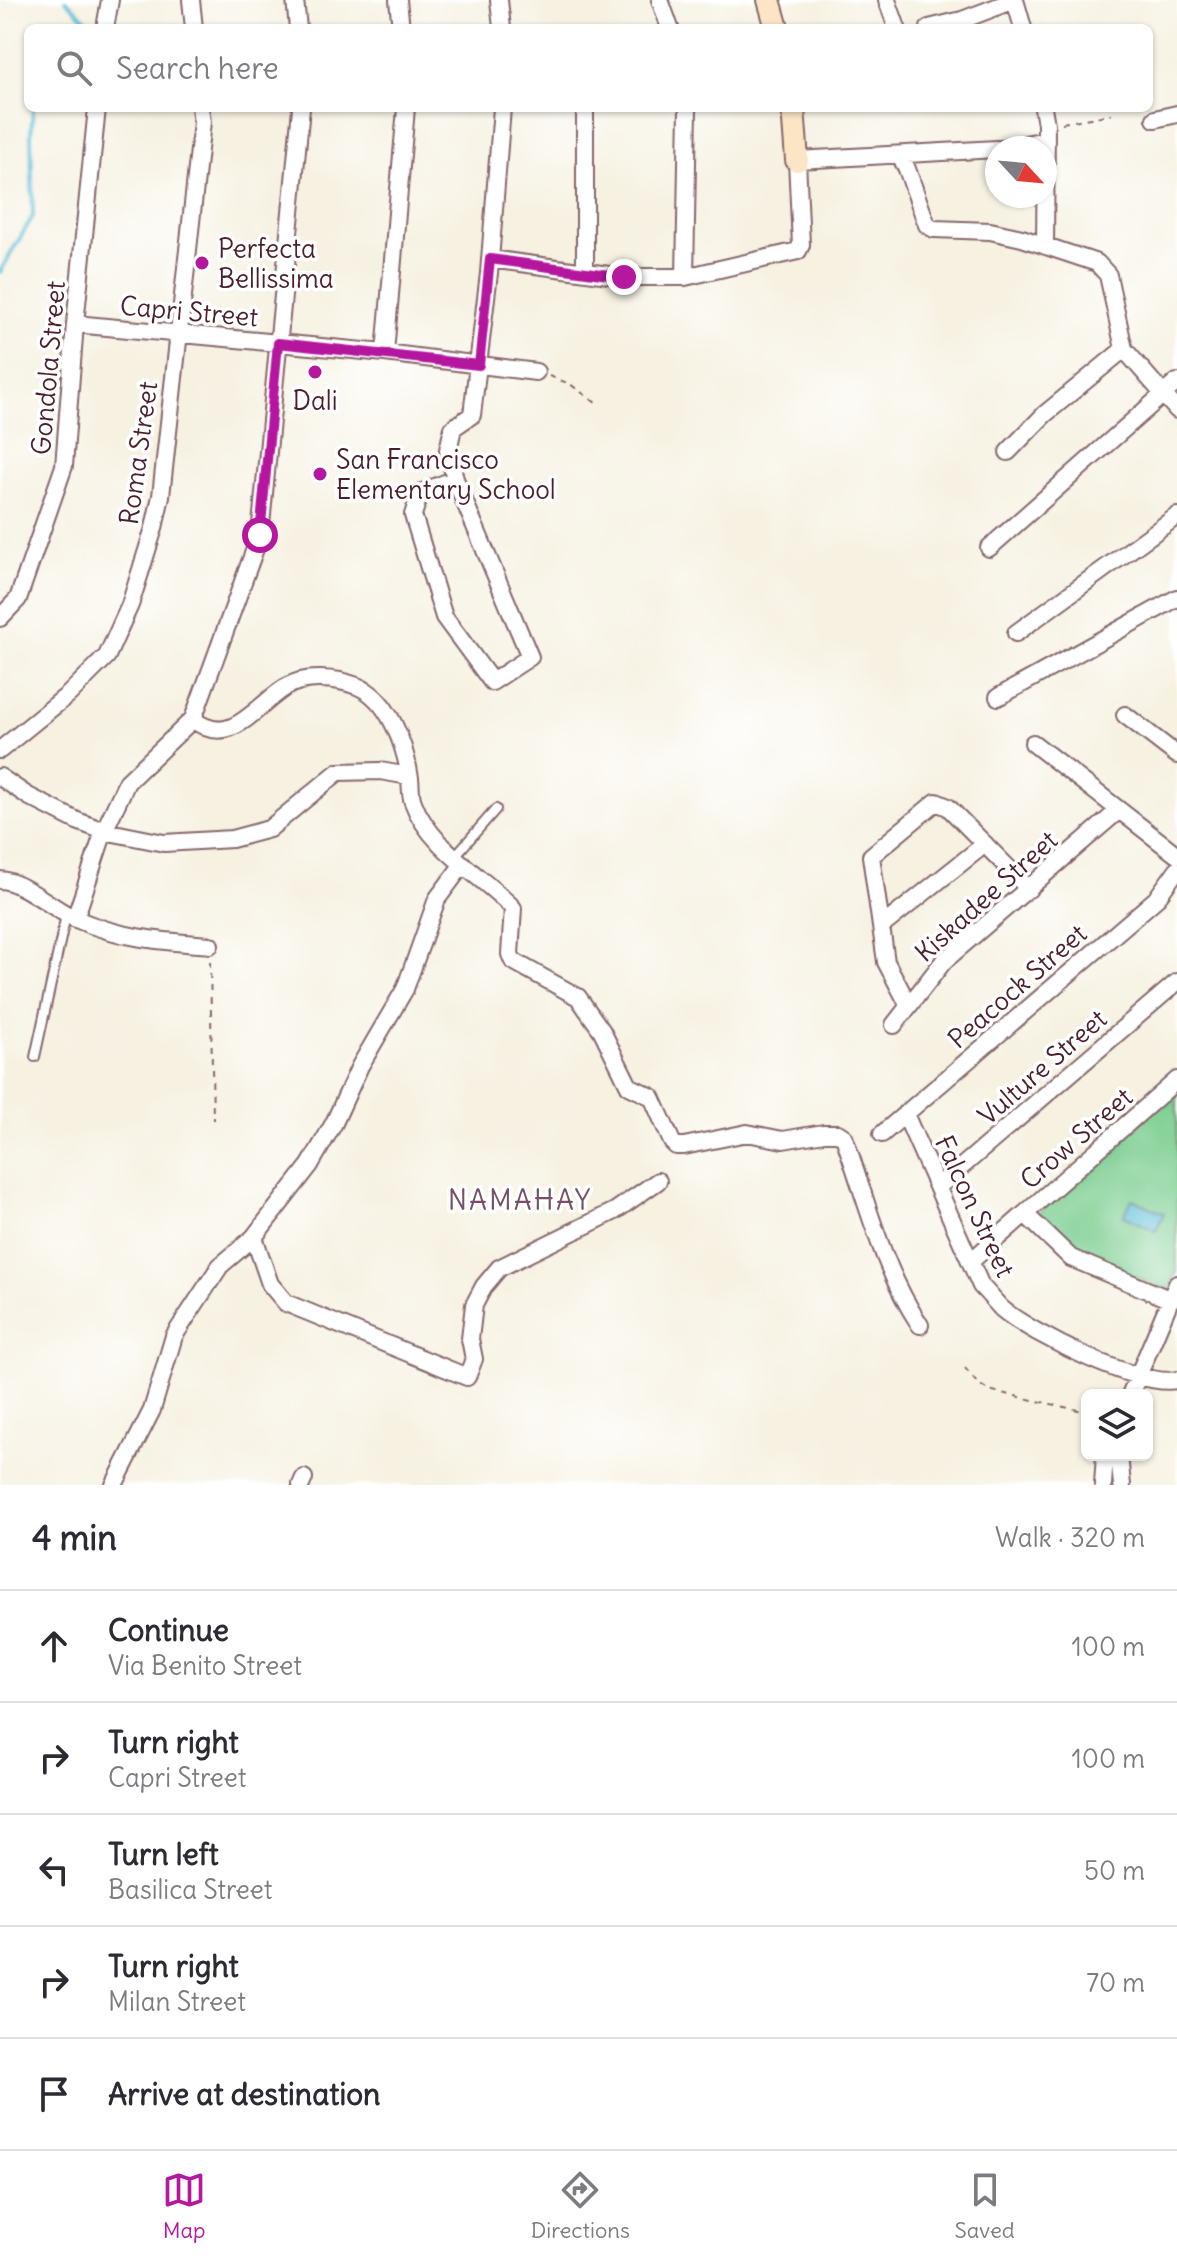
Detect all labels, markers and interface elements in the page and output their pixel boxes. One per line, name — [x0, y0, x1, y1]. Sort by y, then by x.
search box — [24, 24, 1153, 112]
icon: search — [52, 46, 96, 90]
text: Search here — [116, 49, 279, 87]
north arrow — [985, 136, 1057, 208]
place label: Perfecta Bellissima — [218, 232, 334, 295]
marker: Perfecta Bellissima — [193, 254, 211, 272]
route end — [606, 259, 642, 295]
street label: Gondola Street — [24, 279, 72, 456]
street label: Capri Street — [119, 289, 260, 333]
marker: Dali — [306, 363, 324, 381]
street label: Roma Street — [112, 379, 164, 527]
place label: Dali — [293, 384, 337, 417]
place label: San Francisco Elementary School — [336, 443, 556, 506]
marker: San Francisco Elementary School — [311, 465, 329, 483]
route start — [242, 517, 278, 553]
street label: Kiskadee Street — [908, 823, 1064, 969]
street label: Peacock Street — [941, 917, 1093, 1055]
street label: Vulture Street — [971, 1002, 1113, 1132]
street label: Crow Street — [1013, 1080, 1139, 1196]
street label: Falcon Street — [928, 1130, 1022, 1282]
district label: NAMAHAY — [448, 1182, 592, 1218]
map controls — [1081, 1389, 1153, 1461]
button: layers — [1081, 1389, 1153, 1461]
text: 4 min — [32, 1516, 117, 1559]
text: Walk · 320 m — [995, 1521, 1145, 1554]
text: Continue — [108, 1611, 229, 1649]
icon: ahead — [32, 1624, 76, 1668]
text: 100 m — [1071, 1630, 1145, 1663]
text: Via Benito Street — [108, 1649, 302, 1682]
text: Turn right — [108, 1723, 239, 1761]
icon: right — [32, 1736, 76, 1780]
text: 100 m — [1071, 1742, 1145, 1775]
text: Capri Street — [108, 1761, 247, 1794]
text: Turn left — [108, 1835, 219, 1873]
icon: left — [32, 1848, 76, 1892]
text: 50 m — [1084, 1854, 1145, 1887]
text: Basilica Street — [108, 1873, 273, 1906]
text: Turn right — [108, 1947, 239, 1985]
icon: right — [32, 1960, 76, 2004]
text: 70 m — [1086, 1966, 1145, 1999]
text: Milan Street — [108, 1985, 246, 2018]
icon: arrive — [32, 2072, 76, 2116]
text: Arrive at destination — [108, 2075, 380, 2113]
tab: Map — [162, 2168, 206, 2244]
tab: Directions — [531, 2168, 630, 2244]
tab: Saved — [954, 2168, 1015, 2244]

